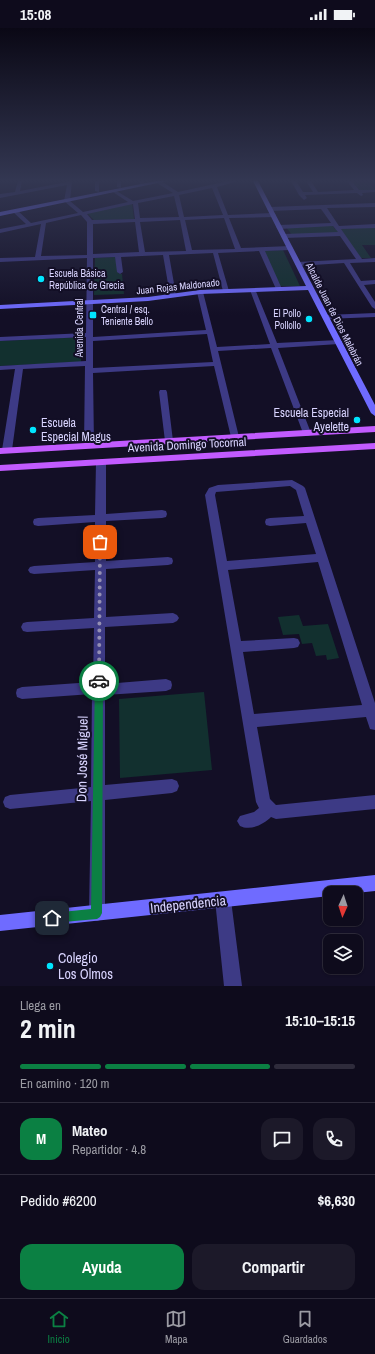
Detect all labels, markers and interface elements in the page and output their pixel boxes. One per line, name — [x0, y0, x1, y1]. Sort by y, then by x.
text: 15:08 — [20, 4, 51, 25]
street label: Alcalde Juan de Dios Malebrán — [302, 260, 366, 368]
place label: Escuela Básica República de Grecia — [49, 267, 125, 292]
marker: Escuela Básica República de Grecia — [36, 274, 46, 284]
street label: Juan Rojas Maldonado — [136, 276, 221, 297]
street label: Avenida Central — [73, 298, 86, 358]
place label: Central / esq. Teniente Bello — [101, 303, 153, 328]
place label: El Pollo Pollollo — [273, 307, 301, 332]
marker: Central / esq. Teniente Bello — [88, 310, 98, 320]
marker: El Pollo Pollollo — [304, 314, 314, 324]
place label: Escuela Especial Ayelette — [274, 405, 349, 435]
place label: Escuela Especial Magus — [41, 415, 111, 445]
marker: Escuela Especial Ayelette — [352, 415, 362, 425]
marker: Escuela Especial Magus — [28, 425, 38, 435]
street label: Avenida Domingo Tocornal — [126, 434, 247, 456]
pin — [83, 525, 117, 559]
icon: bag — [89, 531, 111, 553]
courier — [79, 661, 119, 701]
icon: car — [88, 670, 110, 692]
street label: Don José Miguel — [72, 716, 92, 802]
north arrow — [323, 886, 363, 926]
map controls — [323, 886, 363, 974]
street label: Independencia — [149, 891, 227, 917]
pin — [35, 901, 69, 935]
icon: home — [41, 907, 63, 929]
button: layers — [323, 934, 363, 974]
place label: Colegio Los Olmos — [58, 949, 113, 983]
marker: Colegio Los Olmos — [45, 961, 55, 971]
text: Llega en — [20, 997, 61, 1014]
text: 15:10–15:15 — [285, 1010, 355, 1031]
text: 2 min — [20, 1011, 76, 1046]
text: En camino · 120 m — [20, 1075, 109, 1092]
button: chat — [261, 1118, 303, 1160]
button: phone — [313, 1118, 355, 1160]
text: Mateo — [72, 1120, 108, 1141]
text: M — [36, 1128, 46, 1149]
text: Repartidor · 4.8 — [72, 1141, 146, 1158]
text: Pedido #6200 — [20, 1190, 97, 1211]
text: $6,630 — [317, 1190, 355, 1211]
button: Ayuda — [20, 1244, 184, 1290]
button: Compartir — [192, 1244, 355, 1290]
tab: Inicio — [48, 1308, 70, 1346]
tab: Mapa — [165, 1308, 187, 1346]
tab: Guardados — [283, 1308, 327, 1346]

